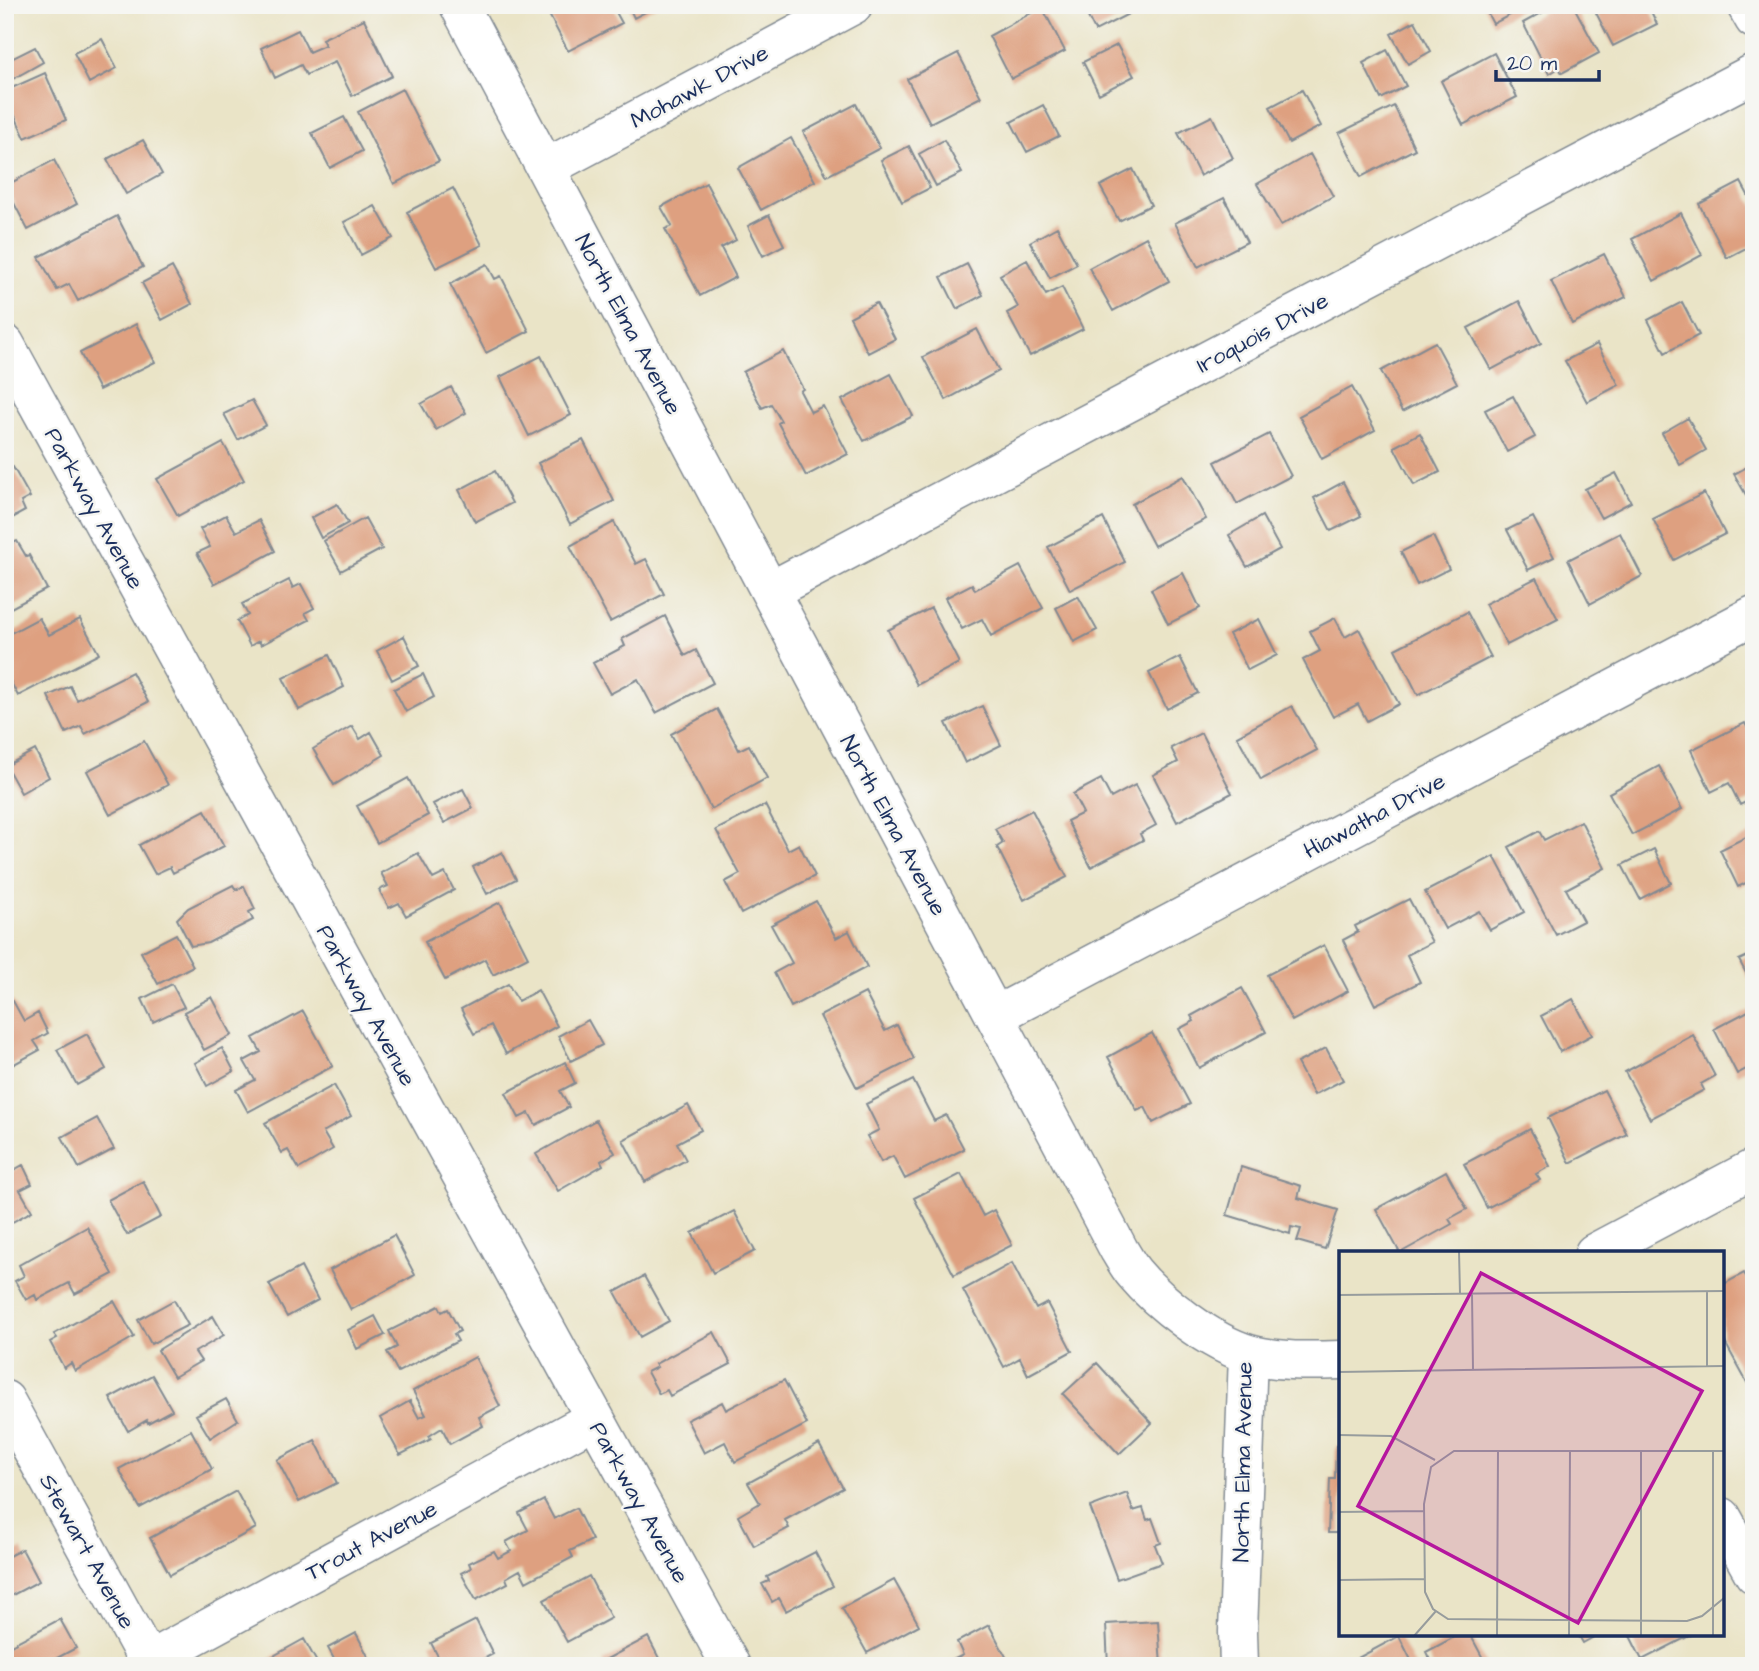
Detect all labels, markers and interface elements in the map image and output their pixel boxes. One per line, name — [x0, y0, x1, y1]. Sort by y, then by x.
street label: Mohawk Drive — [625, 37, 774, 137]
scale bar — [1496, 38, 1600, 82]
text: 20 m — [1507, 49, 1558, 78]
street label: North Elma Avenue — [567, 228, 689, 421]
street label: Iroquois Drive — [1191, 285, 1334, 381]
street label: Parkway Avenue — [36, 422, 152, 595]
street label: North Elma Avenue — [832, 729, 954, 922]
street label: Hiawatha Drive — [1298, 765, 1451, 867]
street label: Parkway Avenue — [308, 919, 424, 1092]
inset map — [1339, 1251, 1724, 1636]
street label: North Elma Avenue — [1225, 1361, 1261, 1563]
street label: Parkway Avenue — [581, 1416, 697, 1589]
street label: Stewart Avenue — [31, 1468, 143, 1635]
street label: Trout Avenue — [300, 1493, 443, 1589]

